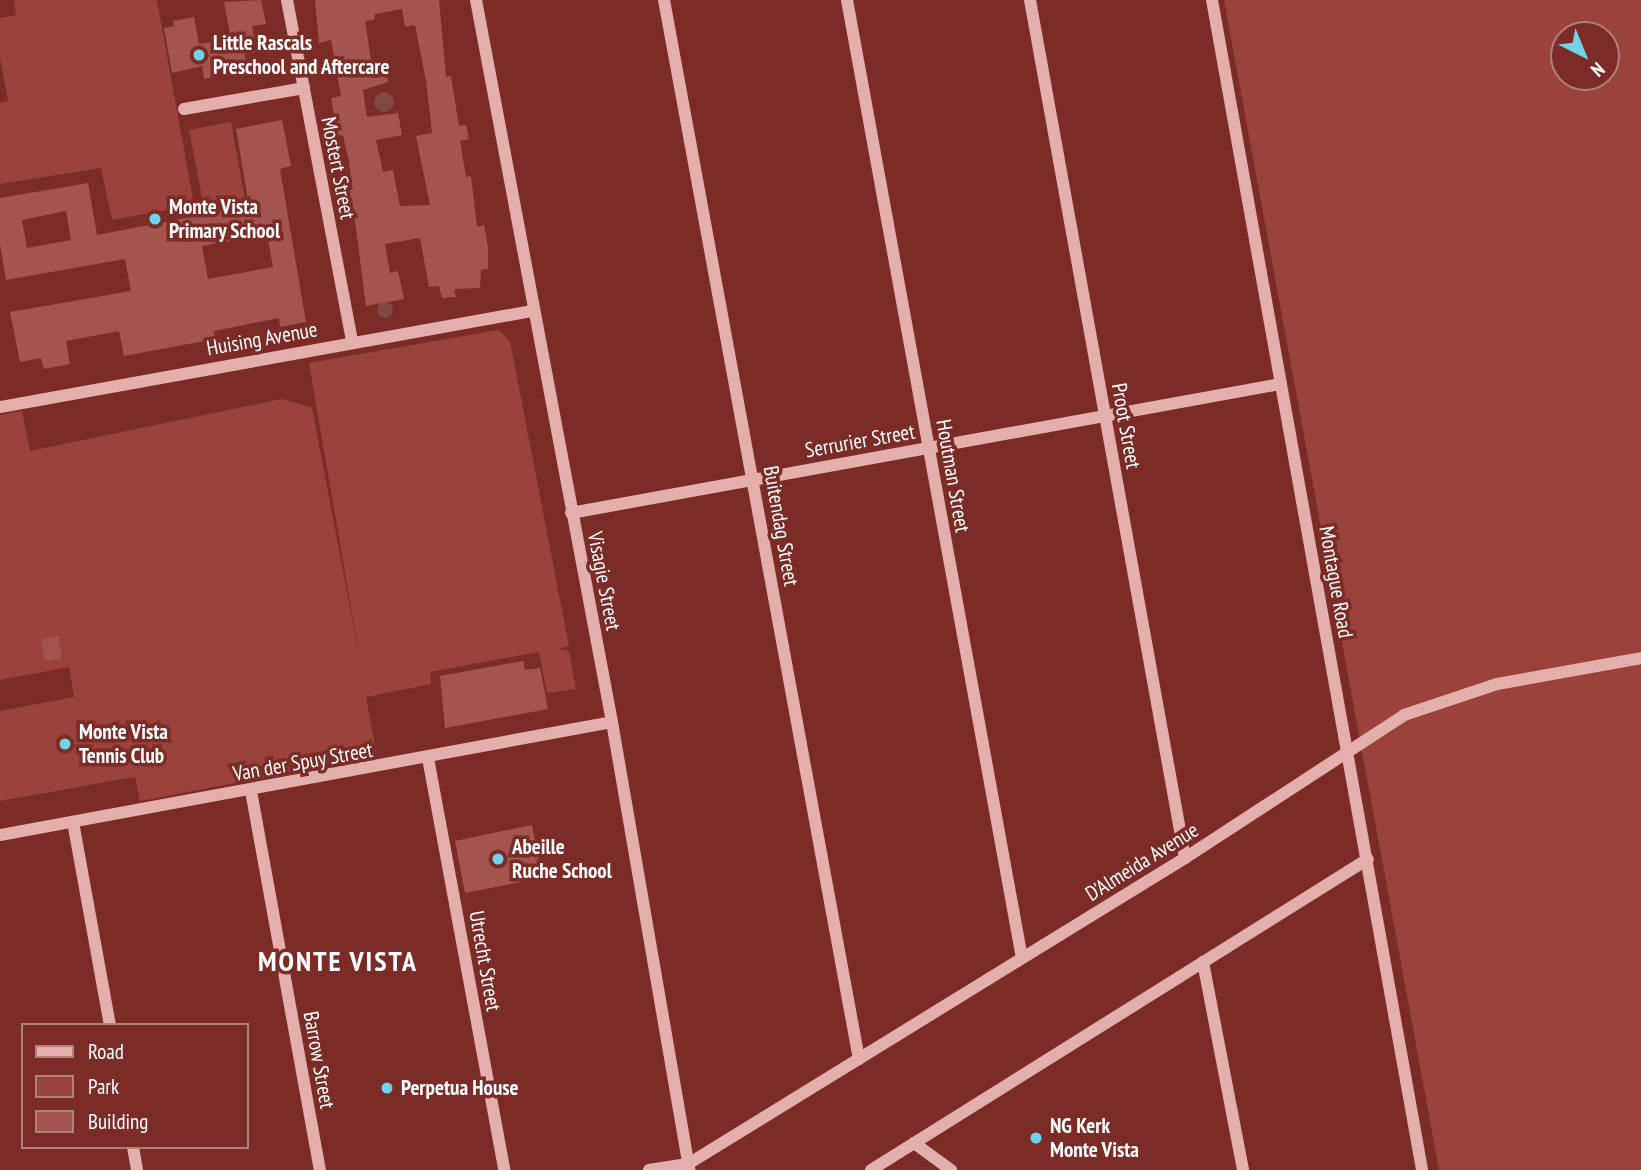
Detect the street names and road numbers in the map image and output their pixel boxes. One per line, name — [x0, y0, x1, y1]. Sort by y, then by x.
street label: Mostert Street — [316, 115, 360, 221]
street label: Huising Avenue — [204, 317, 320, 361]
street label: Proot Street — [1106, 381, 1146, 471]
street label: Houtman Street — [931, 417, 975, 535]
street label: Serrurier Street — [803, 419, 917, 463]
street label: Buitendag Street — [758, 464, 804, 588]
street label: Montague Road — [1314, 524, 1358, 640]
street label: Visagie Street — [582, 530, 626, 632]
street label: Van der Spuy Street — [231, 737, 375, 787]
street label: D'Almeida Avenue — [1081, 817, 1203, 907]
street label: Utrecht Street — [464, 909, 506, 1013]
street label: Barrow Street — [298, 1009, 340, 1111]

